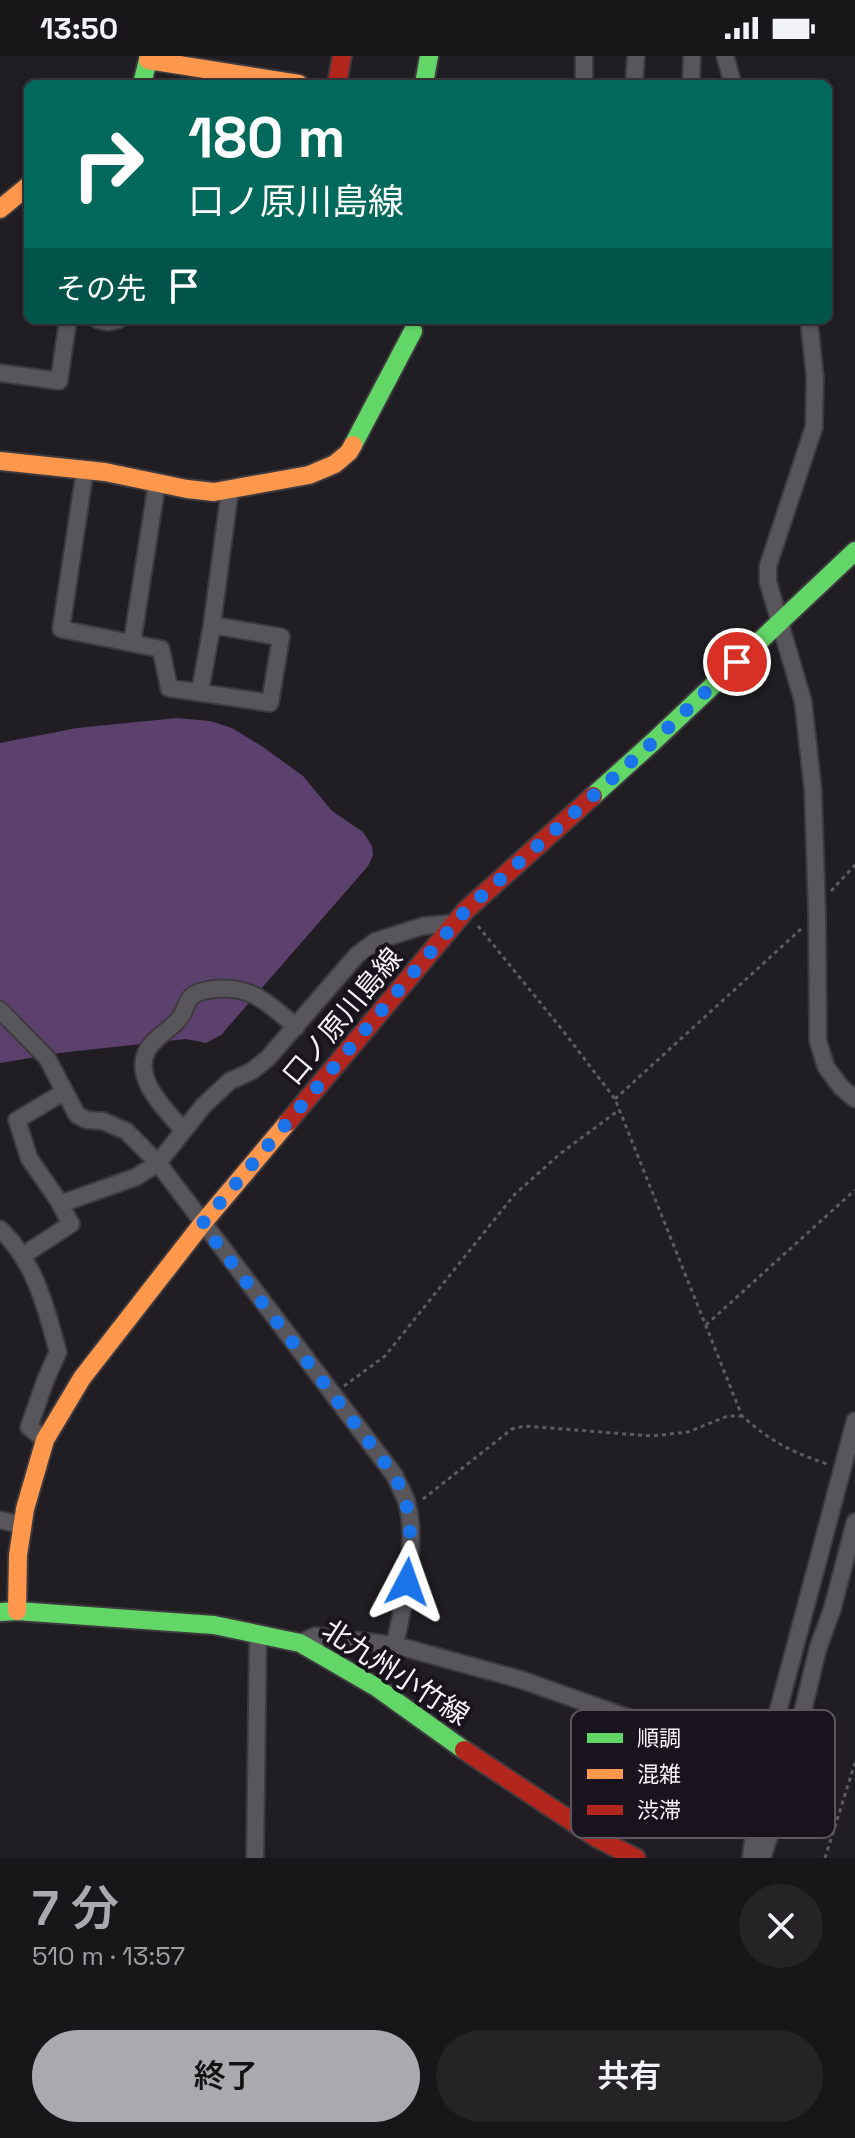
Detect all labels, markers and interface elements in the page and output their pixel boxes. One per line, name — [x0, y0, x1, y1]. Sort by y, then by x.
text: 13:50 — [40, 9, 118, 48]
text: 180 m — [188, 102, 345, 173]
icon: right — [56, 112, 160, 216]
text: 口ノ原川島線 — [188, 179, 404, 225]
icon: arrive — [162, 264, 206, 308]
text: その先 — [56, 269, 146, 308]
pin — [703, 628, 771, 696]
icon: arrive — [715, 640, 759, 684]
street label: 口ノ原川島線 — [274, 940, 410, 1092]
position arrow — [365, 1540, 449, 1624]
street label: 北九州小竹線 — [316, 1611, 476, 1733]
legend — [571, 1710, 835, 1838]
text: 順調 — [637, 1724, 681, 1752]
text: 混雑 — [637, 1760, 681, 1788]
text: 渋滞 — [637, 1796, 681, 1824]
text: 7 分 — [32, 1878, 119, 1939]
button: close — [739, 1884, 823, 1968]
text: 510 m · 13:57 — [32, 1939, 185, 1973]
button: 終了 — [32, 2030, 420, 2122]
button: 共有 — [436, 2030, 823, 2122]

